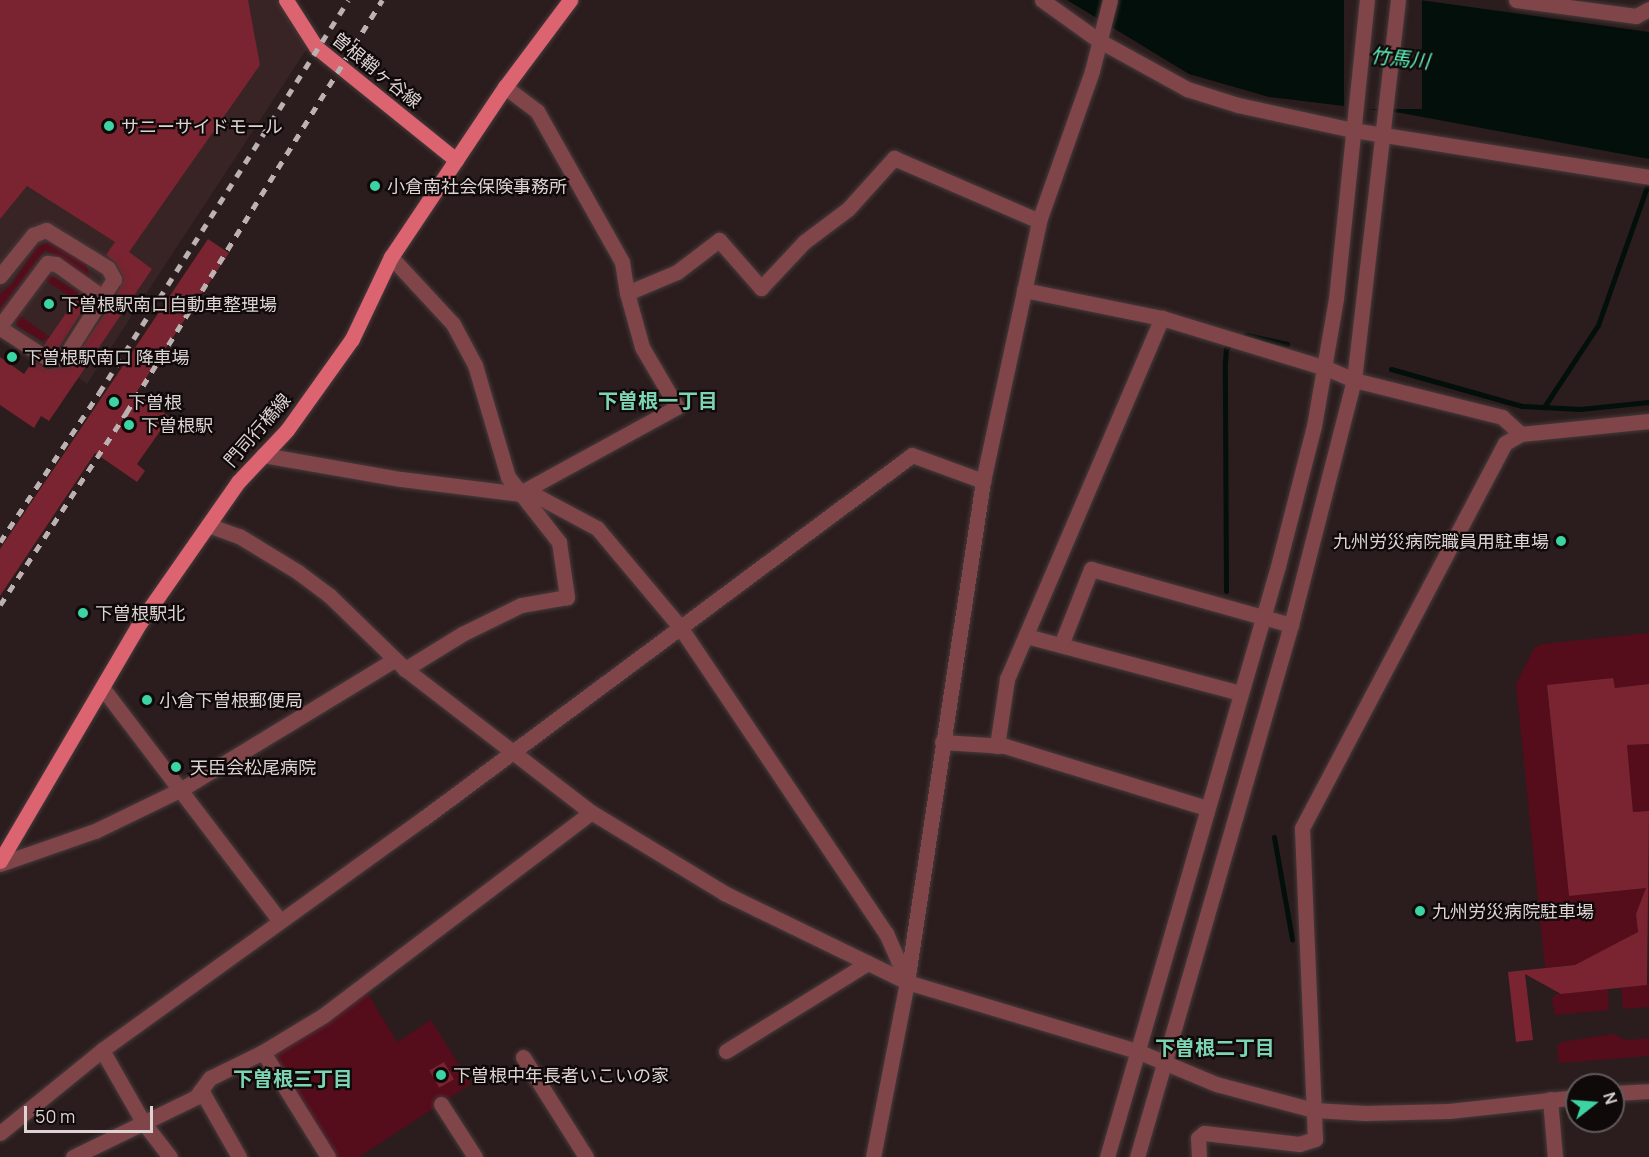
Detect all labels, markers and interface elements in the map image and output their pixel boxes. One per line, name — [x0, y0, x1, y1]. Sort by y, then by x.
street label: 曽根鞘ヶ谷線 — [328, 28, 426, 112]
water label: 竹馬川 — [1369, 43, 1431, 73]
place label: サニーサイドモール — [121, 115, 283, 137]
marker: サニーサイドモール — [102, 119, 116, 133]
place label: 小倉南社会保険事務所 — [387, 175, 567, 197]
marker: 小倉南社会保険事務所 — [368, 179, 382, 193]
place label: 下曽根駅南口自動車整理場 — [61, 293, 277, 315]
marker: 下曽根駅南口自動車整理場 — [42, 297, 56, 311]
place label: 下曽根駅南口 降車場 — [24, 346, 190, 368]
marker: 下曽根駅南口 降車場 — [5, 350, 19, 364]
district label: 下曽根一丁目 — [598, 388, 718, 412]
street label: 門司行橋線 — [219, 389, 295, 471]
place label: 下曽根 — [128, 391, 182, 413]
marker: 下曽根 — [105, 393, 123, 411]
place label: 下曽根駅 — [141, 414, 213, 436]
marker: 下曽根駅 — [122, 418, 136, 432]
place label: 九州労災病院職員用駐車場 — [1333, 530, 1549, 552]
marker: 九州労災病院職員用駐車場 — [1554, 534, 1568, 548]
place label: 下曽根駅北 — [95, 602, 185, 624]
marker: 下曽根駅北 — [76, 606, 90, 620]
place label: 小倉下曽根郵便局 — [159, 689, 303, 711]
marker: 小倉下曽根郵便局 — [140, 693, 154, 707]
place label: 天臣会松尾病院 — [190, 756, 316, 778]
marker: 天臣会松尾病院 — [167, 758, 185, 776]
place label: 九州労災病院駐車場 — [1432, 900, 1594, 922]
marker: 九州労災病院駐車場 — [1413, 904, 1427, 918]
district label: 下曽根二丁目 — [1155, 1035, 1275, 1059]
place label: 下曽根中年長者いこいの家 — [453, 1064, 669, 1086]
district label: 下曽根三丁目 — [233, 1066, 353, 1090]
marker: 下曽根中年長者いこいの家 — [434, 1068, 448, 1082]
north arrow — [1565, 1073, 1625, 1133]
text: N — [1598, 1090, 1623, 1107]
scale bar — [27, 1094, 156, 1132]
text: 50 m — [35, 1104, 75, 1128]

